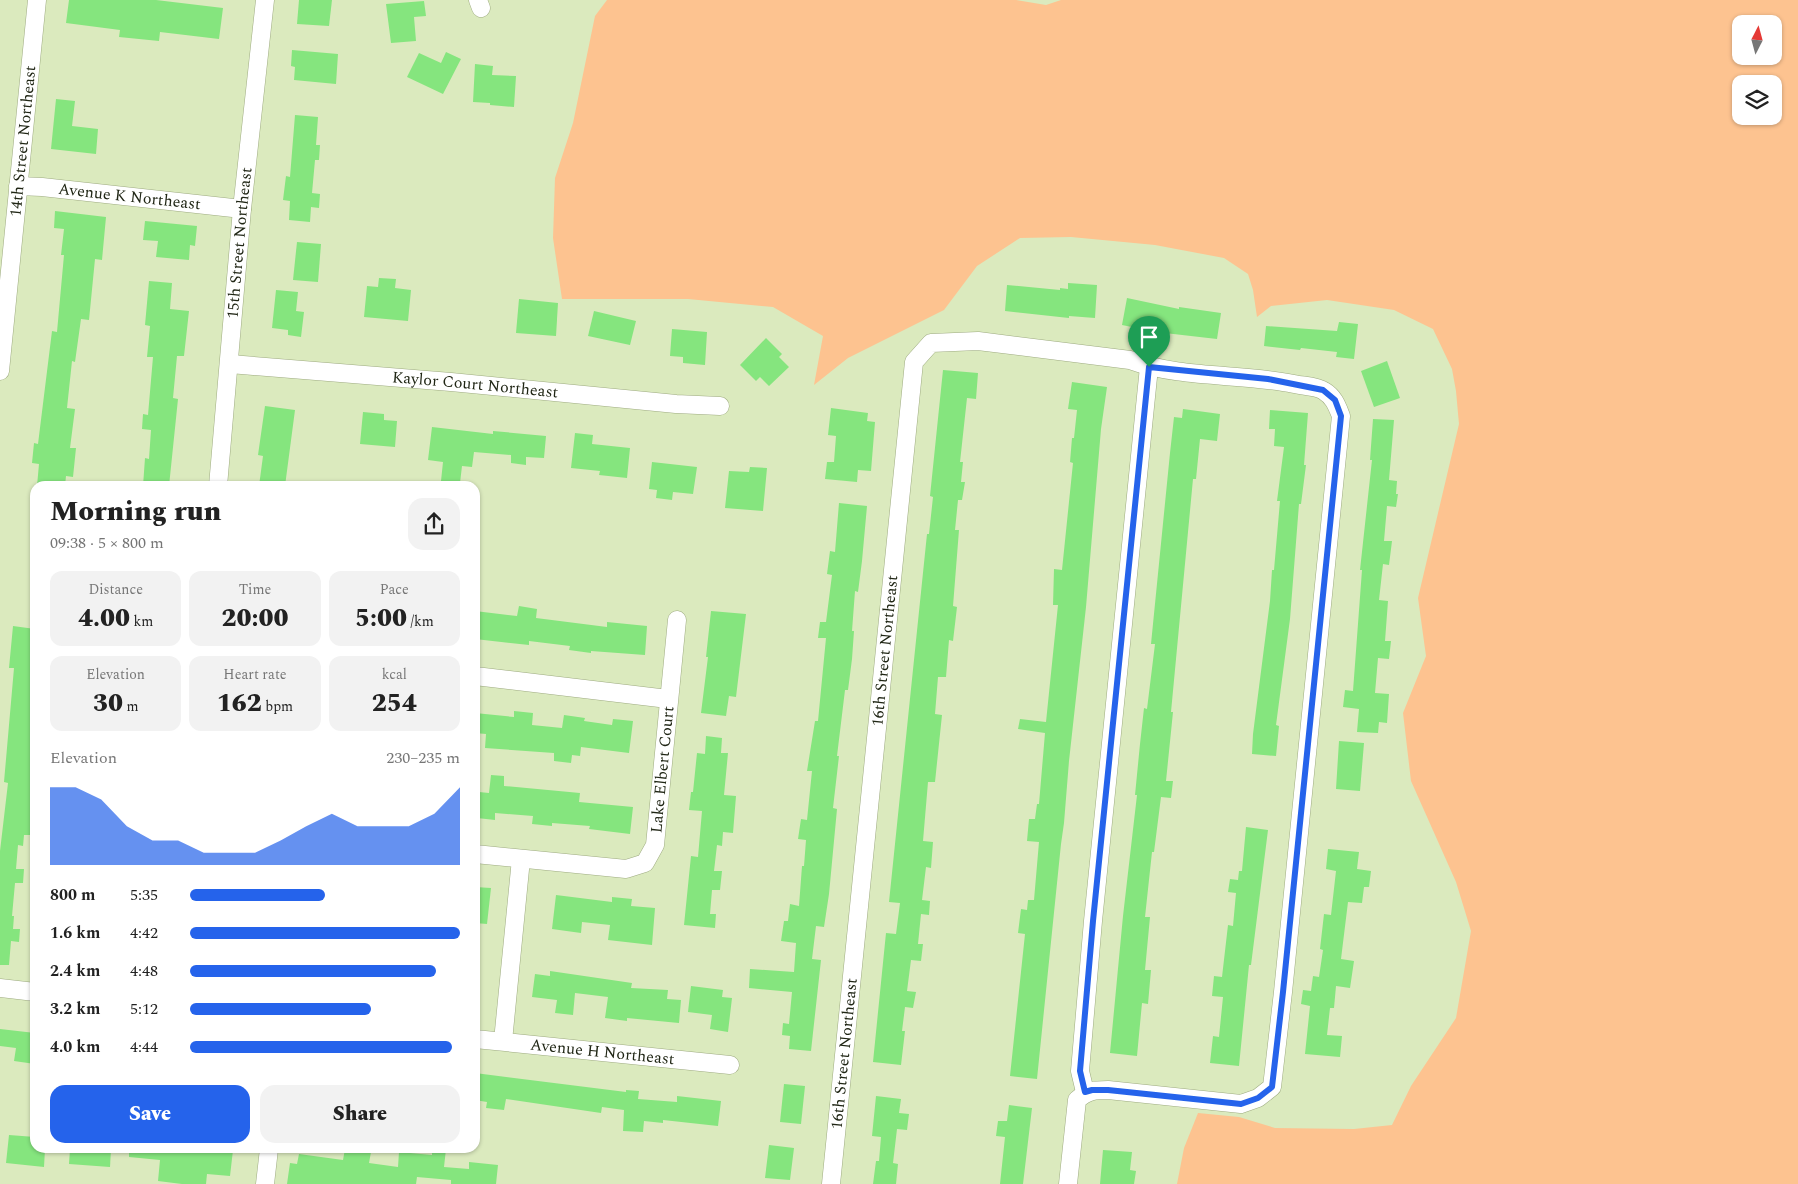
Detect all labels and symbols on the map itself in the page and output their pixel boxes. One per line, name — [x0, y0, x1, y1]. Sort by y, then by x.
north arrow — [1732, 15, 1782, 65]
street label: 14th Street Northeast — [3, 64, 42, 218]
street label: 15th Street Northeast — [221, 166, 259, 320]
street label: Avenue K Northeast — [57, 177, 202, 216]
pin — [1128, 316, 1170, 367]
street label: Kaylor Court Northeast — [391, 365, 560, 404]
street label: 16th Street Northeast — [865, 574, 904, 728]
street label: Lake Elbert Court — [644, 705, 681, 834]
street label: 16th Street Northeast — [825, 977, 864, 1130]
street label: Avenue H Northeast — [529, 1033, 676, 1071]

